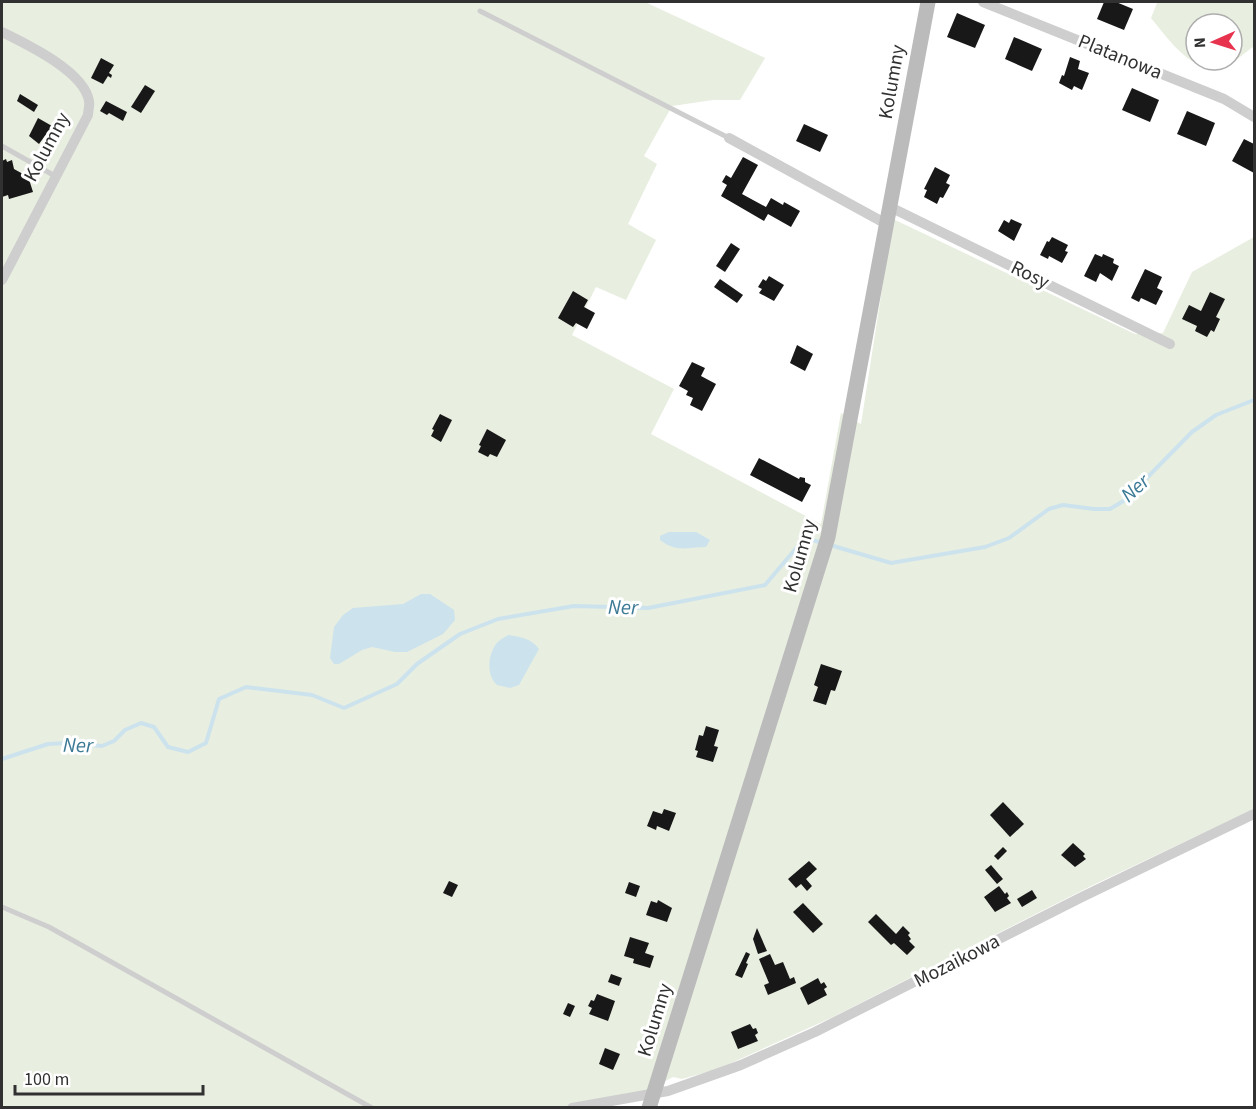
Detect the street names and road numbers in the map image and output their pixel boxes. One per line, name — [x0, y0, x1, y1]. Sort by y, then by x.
street label: Platanowa — [1074, 27, 1166, 87]
street label: Kolumny — [872, 42, 912, 121]
street label: Kolumny — [17, 107, 77, 187]
street label: Rosy — [1006, 254, 1055, 297]
street label: Kolumny — [776, 515, 824, 596]
street label: Mozaikowa — [909, 927, 1005, 995]
street label: Kolumny — [631, 979, 680, 1060]

